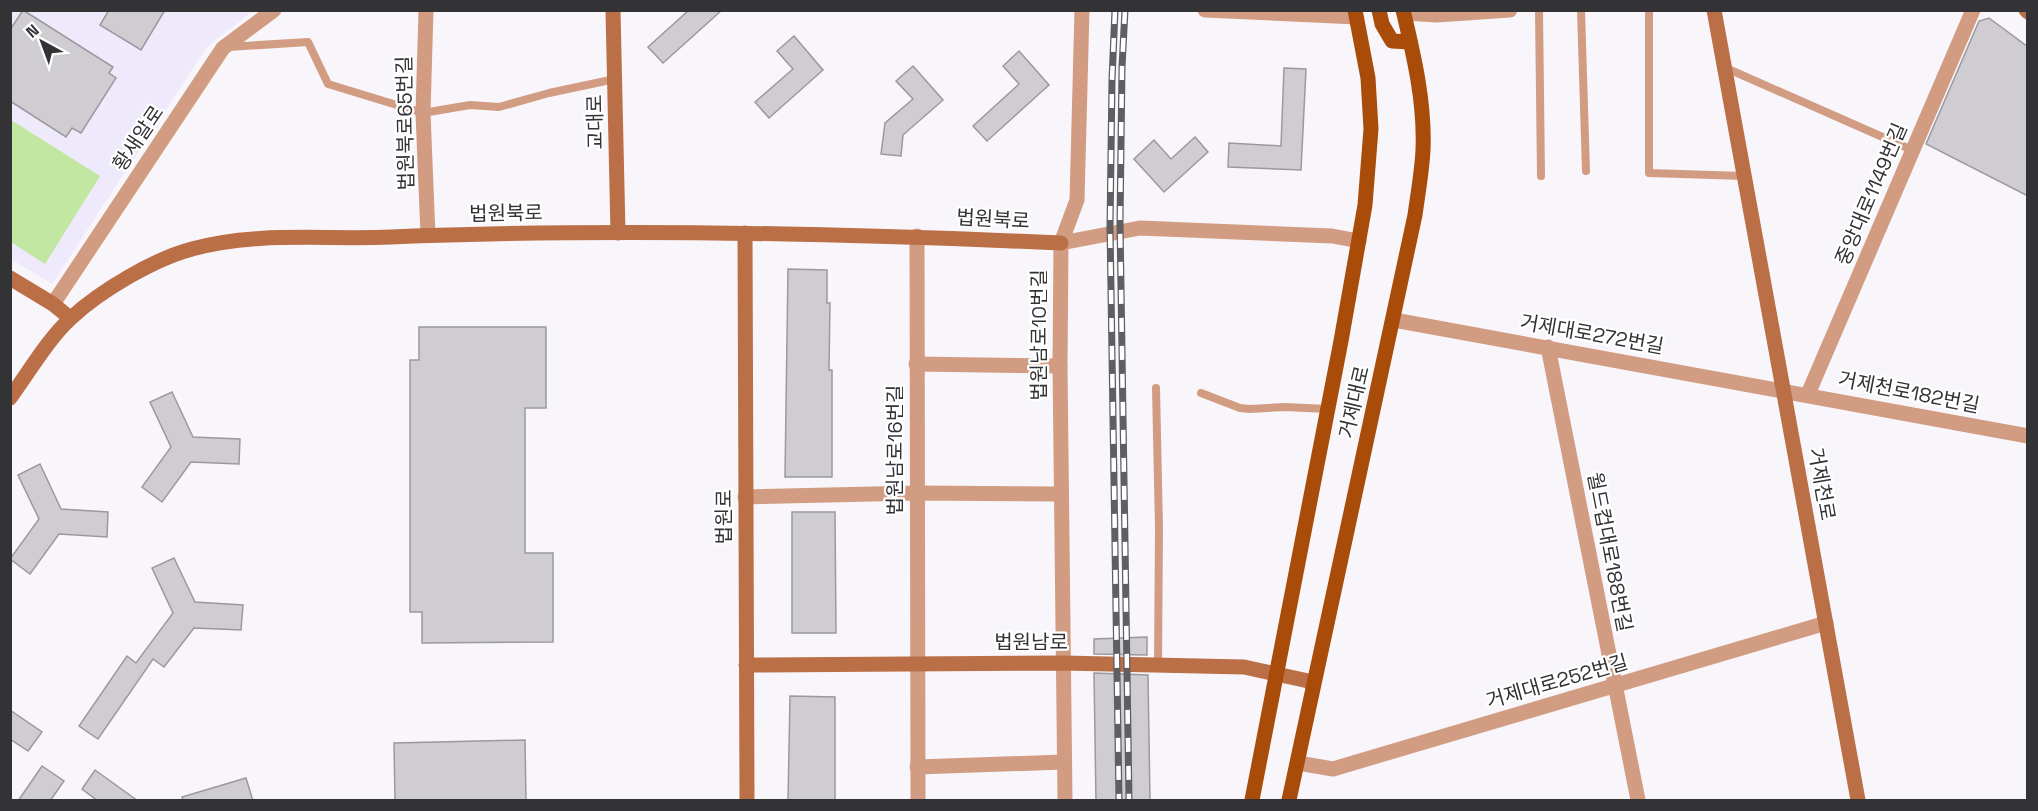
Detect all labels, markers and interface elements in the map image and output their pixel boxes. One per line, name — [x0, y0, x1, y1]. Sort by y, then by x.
north arrow — [12, 12, 72, 72]
text: N — [22, 20, 43, 43]
street label: 법원북로65번길 — [391, 55, 419, 191]
street label: 교대로 — [582, 94, 608, 150]
street label: 황새알로 — [107, 100, 169, 176]
street label: 중앙대로1149번길 — [1829, 119, 1913, 269]
street label: 법원북로 — [469, 199, 543, 227]
street label: 법원북로 — [956, 204, 1030, 234]
street label: 법원남로10번길 — [1026, 269, 1052, 401]
street label: 거제대로272번길 — [1518, 309, 1666, 359]
street label: 거제대로 — [1333, 363, 1375, 441]
street label: 거제천로182번길 — [1836, 366, 1982, 418]
street label: 법원남로16번길 — [882, 385, 908, 516]
street label: 거제천로 — [1803, 445, 1841, 523]
street label: 월드컵대로188번길 — [1582, 470, 1638, 634]
street label: 법원로 — [711, 489, 737, 545]
street label: 법원남로 — [994, 629, 1068, 655]
street label: 거제대로252번길 — [1483, 648, 1631, 714]

